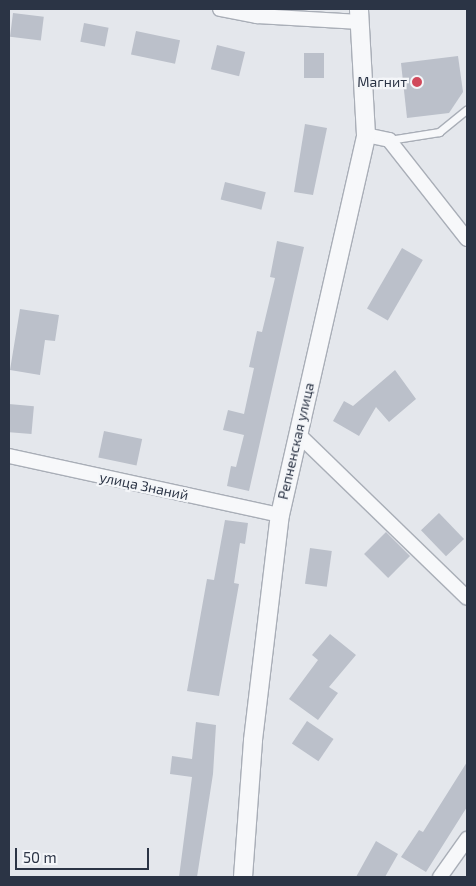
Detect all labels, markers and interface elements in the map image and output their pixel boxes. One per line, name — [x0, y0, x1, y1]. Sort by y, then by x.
place label: Магнит — [357, 74, 407, 90]
marker: Магнит — [411, 76, 423, 88]
street label: Репненская улица — [274, 381, 318, 501]
street label: улица Знаний — [98, 468, 190, 504]
scale bar — [18, 838, 151, 870]
text: 50 m — [23, 848, 57, 866]

